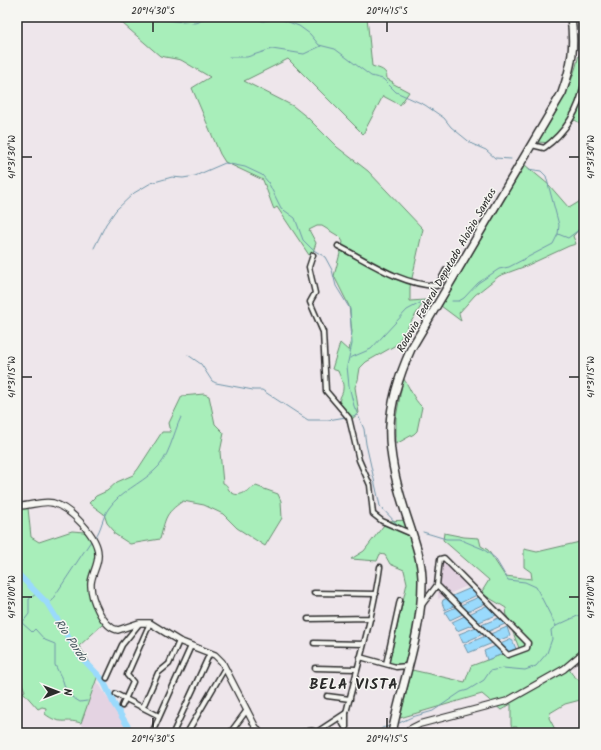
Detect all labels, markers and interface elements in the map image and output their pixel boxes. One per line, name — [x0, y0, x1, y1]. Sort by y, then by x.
text: 20°14'30"S — [131, 3, 175, 19]
text: 20°14'15"S — [366, 3, 408, 19]
text: 41°31'30"W — [4, 135, 20, 179]
text: 41°31'30"W — [583, 135, 599, 179]
street label: Rodovia Federal Deputado Aloízio Santos — [392, 185, 502, 356]
text: 41°31'15"W — [4, 356, 20, 398]
text: 41°31'15"W — [583, 356, 599, 398]
text: 41°31'00"W — [4, 575, 20, 619]
text: 41°31'00"W — [583, 575, 599, 619]
water label: Rio Pardo — [49, 615, 93, 667]
north arrow — [38, 672, 78, 712]
district label: BELA VISTA — [309, 673, 399, 697]
text: N — [58, 689, 76, 696]
text: 20°14'30"S — [131, 731, 175, 747]
text: 20°14'15"S — [366, 731, 408, 747]

